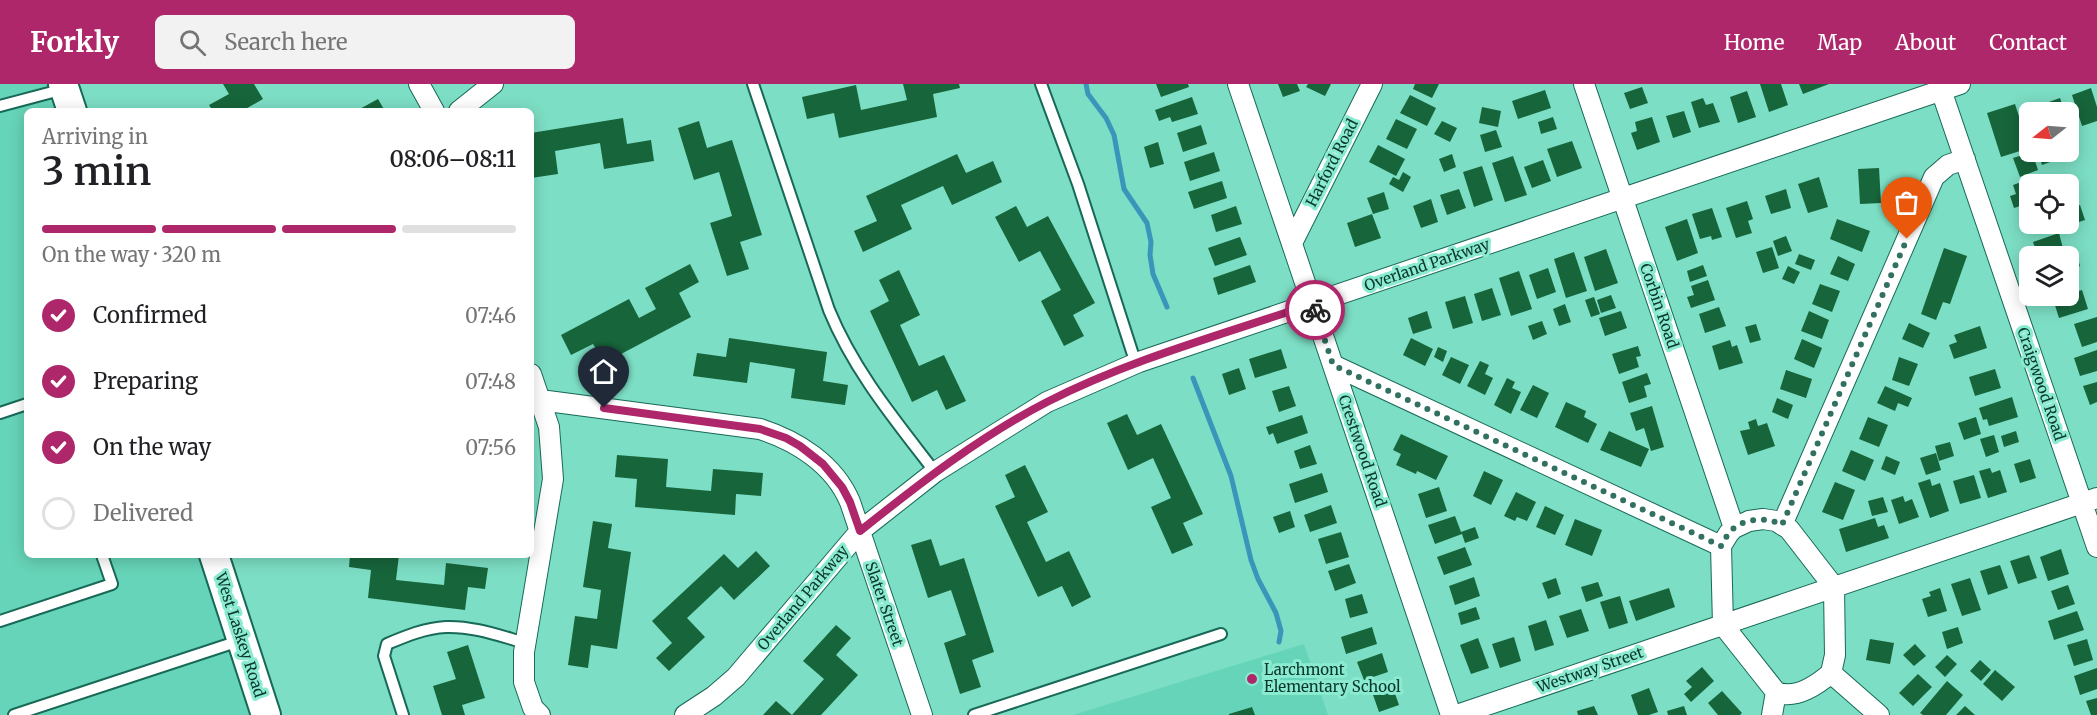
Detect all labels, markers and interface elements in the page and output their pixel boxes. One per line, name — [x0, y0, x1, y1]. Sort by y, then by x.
search box — [155, 15, 575, 69]
text: Forkly — [30, 24, 119, 60]
icon: search — [176, 26, 209, 59]
text: Search here — [224, 28, 348, 56]
text: Home — [1724, 29, 1784, 56]
text: Map — [1817, 29, 1862, 56]
text: About — [1895, 29, 1956, 56]
text: Contact — [1989, 29, 2067, 56]
north arrow — [2019, 102, 2079, 162]
map controls — [2019, 102, 2079, 306]
street label: Harford Road — [1301, 116, 1362, 210]
text: Arriving in — [42, 124, 148, 149]
text: 08:06–08:11 — [389, 145, 516, 173]
text: 3 min — [42, 147, 151, 196]
button: locate — [2019, 174, 2079, 234]
pin — [1881, 177, 1932, 239]
icon: bag — [1890, 186, 1923, 219]
street label: Overland Parkway — [1362, 234, 1492, 295]
text: On the way · 320 m — [42, 242, 221, 267]
button: layers — [2019, 246, 2079, 306]
street label: Corbin Road — [1636, 261, 1683, 351]
courier — [1285, 280, 1345, 340]
icon: bike — [1299, 294, 1332, 327]
icon: check — [42, 299, 75, 332]
text: Confirmed — [93, 301, 207, 329]
text: 07:46 — [465, 303, 516, 328]
street label: Craigwood Road — [2013, 325, 2070, 443]
pin — [578, 346, 629, 408]
icon: home — [587, 355, 620, 388]
icon: check — [42, 365, 75, 398]
text: Preparing — [93, 367, 198, 395]
text: 07:48 — [465, 369, 516, 394]
street label: Crestwood Road — [1334, 392, 1391, 509]
icon: check — [42, 431, 75, 464]
text: On the way — [93, 433, 211, 461]
text: 07:56 — [465, 435, 516, 460]
text: Delivered — [93, 499, 193, 527]
street label: Overland Parkway — [753, 541, 852, 654]
street label: Slater Street — [861, 559, 908, 649]
street label: West Laskey Road — [211, 569, 270, 699]
street label: Westway Street — [1533, 642, 1646, 697]
place label: Larchmont Elementary School — [1264, 660, 1401, 696]
marker: Larchmont Elementary School — [1245, 672, 1259, 686]

